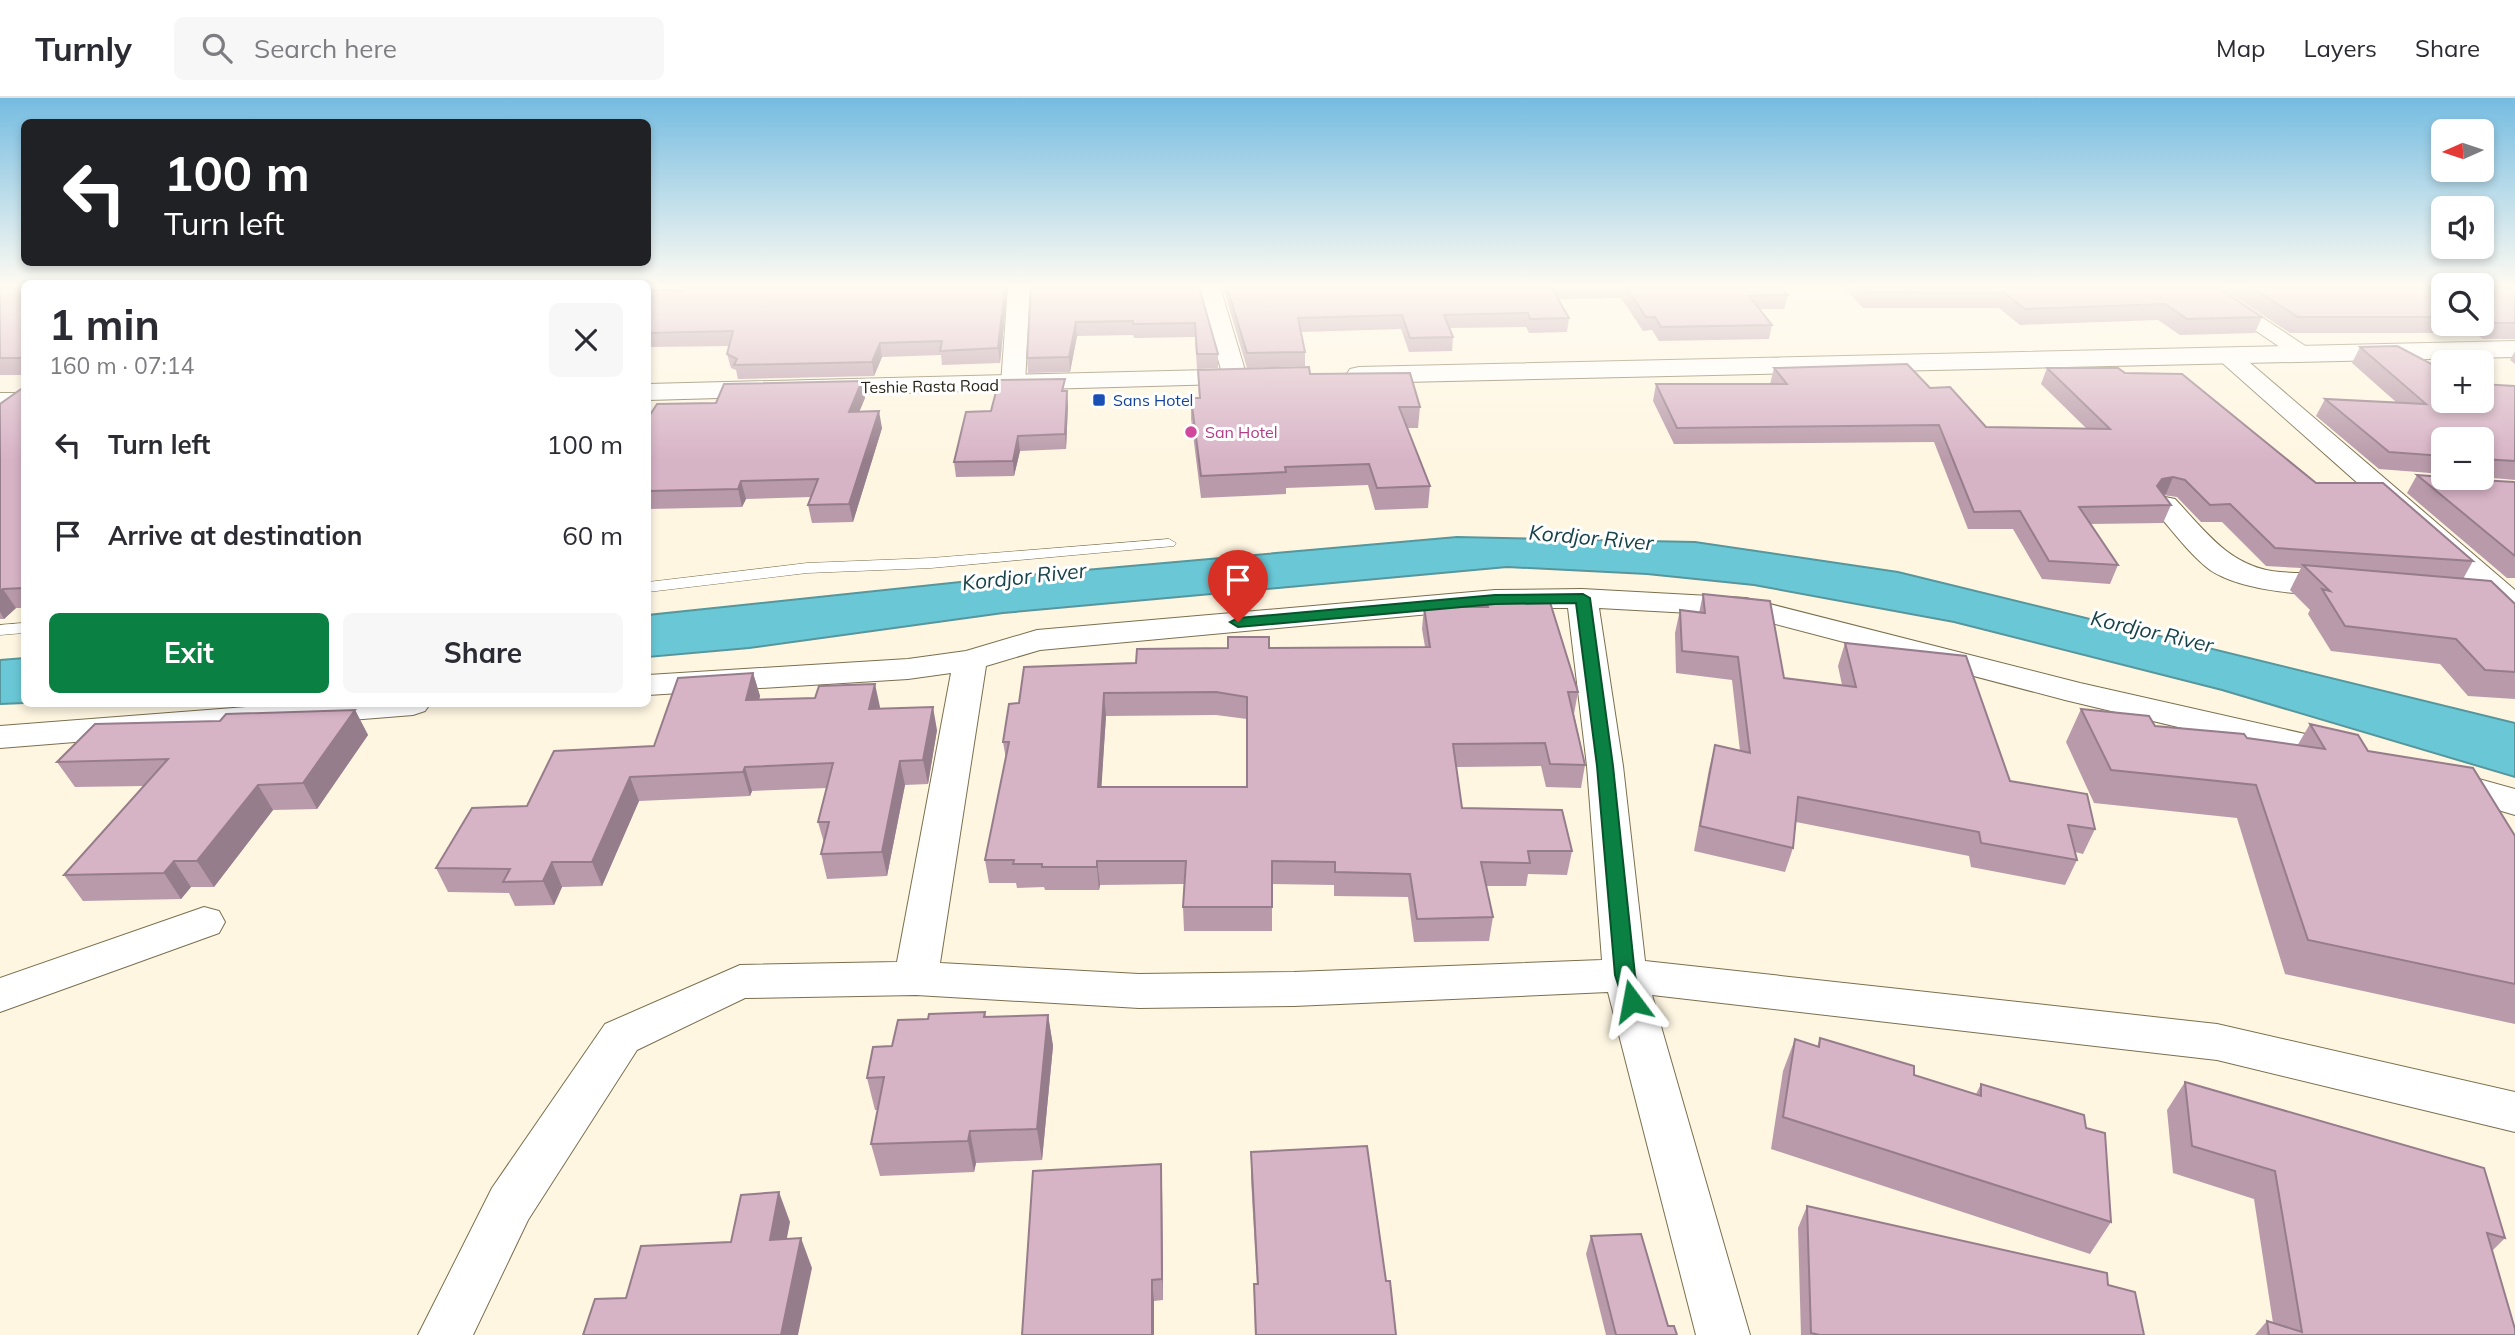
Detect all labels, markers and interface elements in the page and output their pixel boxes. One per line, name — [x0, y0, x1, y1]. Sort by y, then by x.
search box — [174, 17, 664, 80]
text: Turnly — [35, 28, 132, 69]
icon: search — [198, 29, 236, 67]
text: Search here — [254, 32, 397, 65]
text: Map — [2216, 33, 2265, 63]
text: Layers — [2303, 33, 2377, 63]
text: Share — [2415, 33, 2480, 63]
north arrow — [2431, 119, 2494, 182]
map controls — [2431, 119, 2494, 490]
text: 100 m — [164, 142, 310, 203]
icon: left — [49, 147, 140, 238]
button: sound — [2431, 196, 2494, 259]
text: Turn left — [164, 203, 284, 243]
button: search — [2431, 273, 2494, 336]
text: 1 min — [49, 298, 160, 351]
button: close — [549, 303, 623, 377]
button: + — [2431, 350, 2494, 413]
text: 160 m · 07:14 — [49, 351, 194, 380]
street label: Teshie Rasta Road — [861, 375, 999, 397]
place label: Sans Hotel — [1113, 390, 1193, 410]
marker: Sans Hotel — [1091, 392, 1107, 408]
place label: San Hotel — [1205, 422, 1277, 442]
marker: San Hotel — [1183, 424, 1199, 440]
icon: left — [49, 426, 87, 464]
button: − — [2431, 427, 2494, 490]
text: Turn left — [108, 428, 210, 461]
text: 100 m — [547, 428, 623, 461]
icon: arrive — [49, 517, 87, 555]
text: Arrive at destination — [108, 519, 363, 552]
text: 60 m — [562, 519, 623, 552]
water label: Kordjor River — [1528, 519, 1656, 556]
pin — [1208, 550, 1268, 622]
water label: Kordjor River — [960, 556, 1089, 595]
icon: arrive — [1219, 561, 1257, 599]
water label: Kordjor River — [2088, 604, 2217, 658]
button: Exit — [49, 613, 329, 693]
button: Share — [343, 613, 623, 693]
position arrow — [1595, 964, 1669, 1038]

